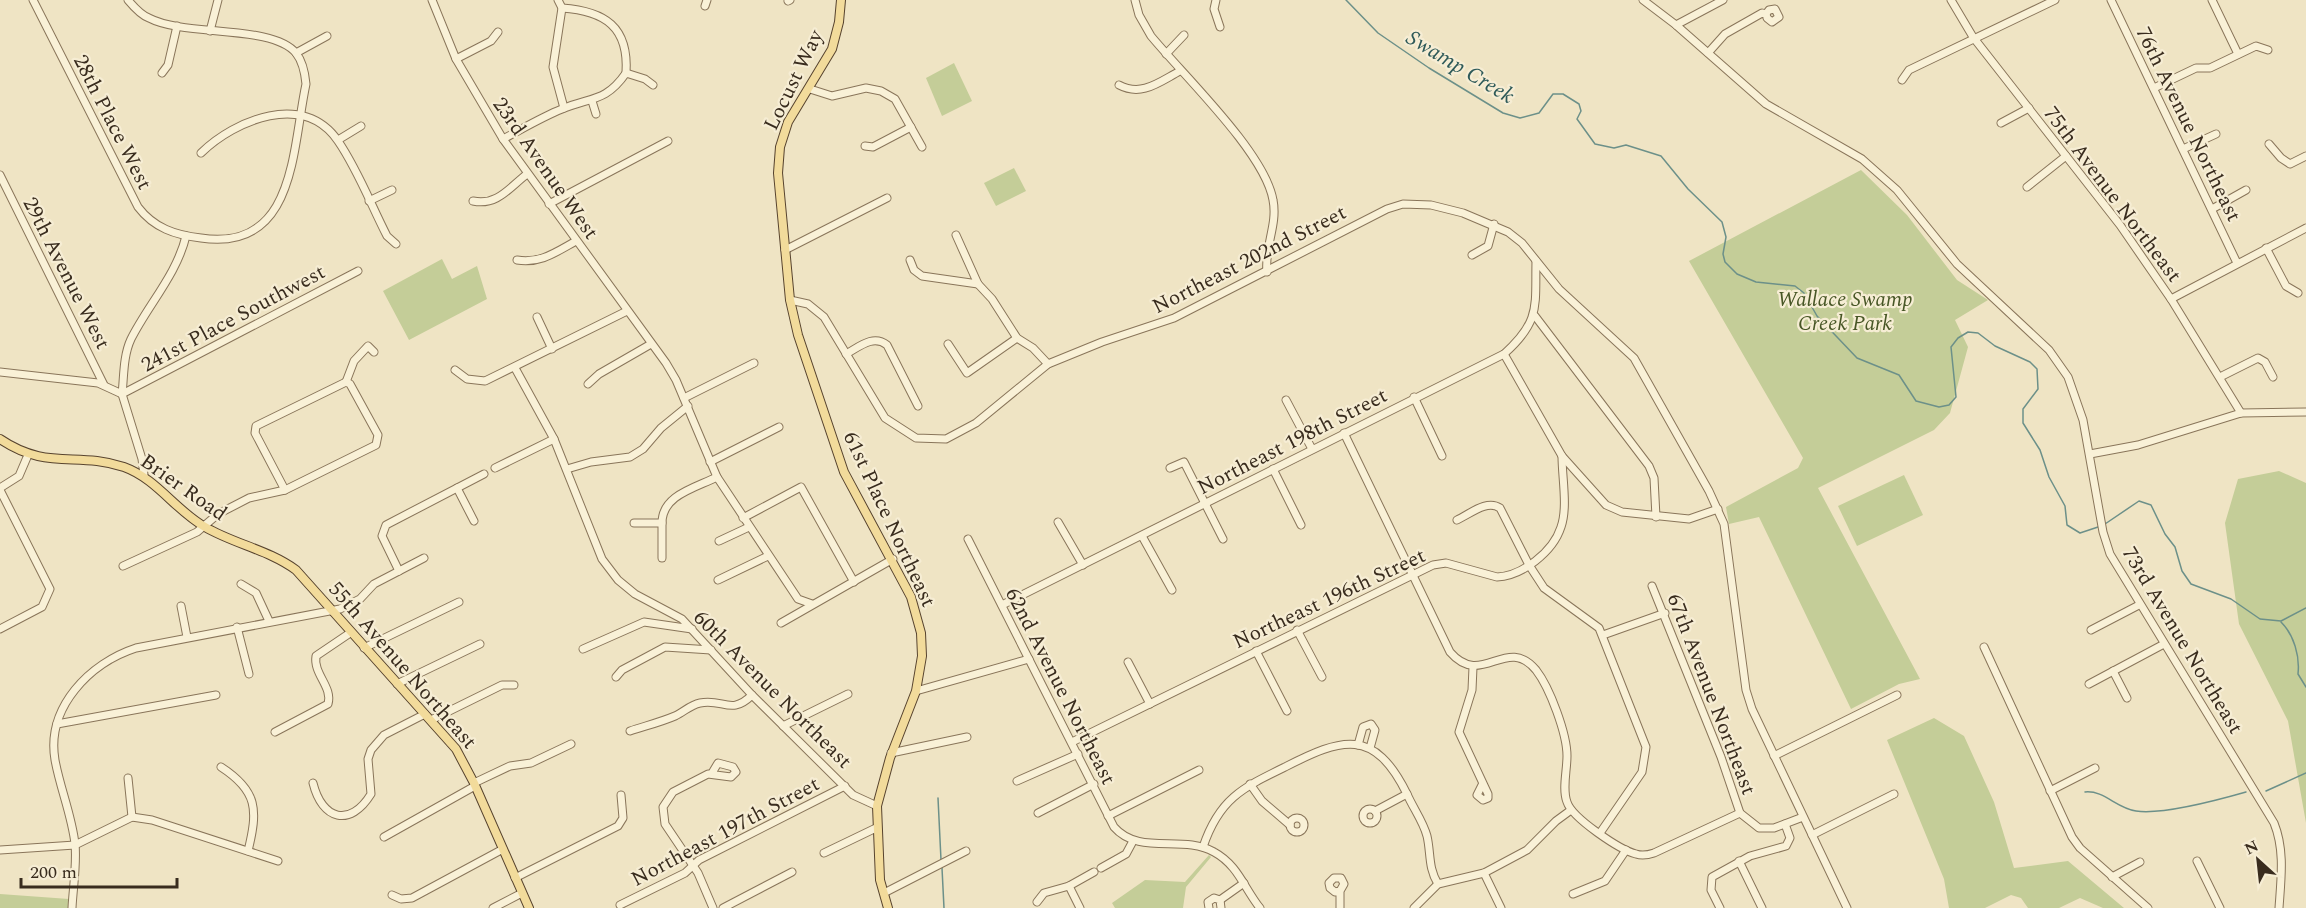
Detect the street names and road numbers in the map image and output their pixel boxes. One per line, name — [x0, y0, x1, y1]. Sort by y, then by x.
street label: 76th Avenue Northeast — [2127, 22, 2249, 227]
street label: Locust Way — [756, 24, 832, 136]
street label: 28th Place West — [64, 49, 160, 196]
street label: 23rd Avenue West — [484, 91, 606, 246]
street label: 75th Avenue Northeast — [2035, 100, 2189, 289]
street label: 29th Avenue West — [14, 192, 118, 355]
street label: Northeast 202nd Street — [1147, 197, 1352, 323]
street label: 241st Place Southwest — [136, 257, 331, 381]
street label: Northeast 198th Street — [1192, 380, 1393, 504]
street label: 61st Place Northeast — [834, 426, 944, 613]
street label: Brier Road — [133, 446, 233, 530]
street label: Northeast 196th Street — [1228, 540, 1431, 658]
street label: 73rd Avenue Northeast — [2113, 541, 2251, 740]
street label: 55th Avenue Northeast — [320, 575, 484, 757]
street label: 62nd Avenue Northeast — [996, 582, 1124, 791]
street label: 67th Avenue Northeast — [1658, 589, 1764, 800]
street label: 60th Avenue Northeast — [686, 603, 859, 776]
street label: Northeast 197th Street — [625, 769, 826, 895]

